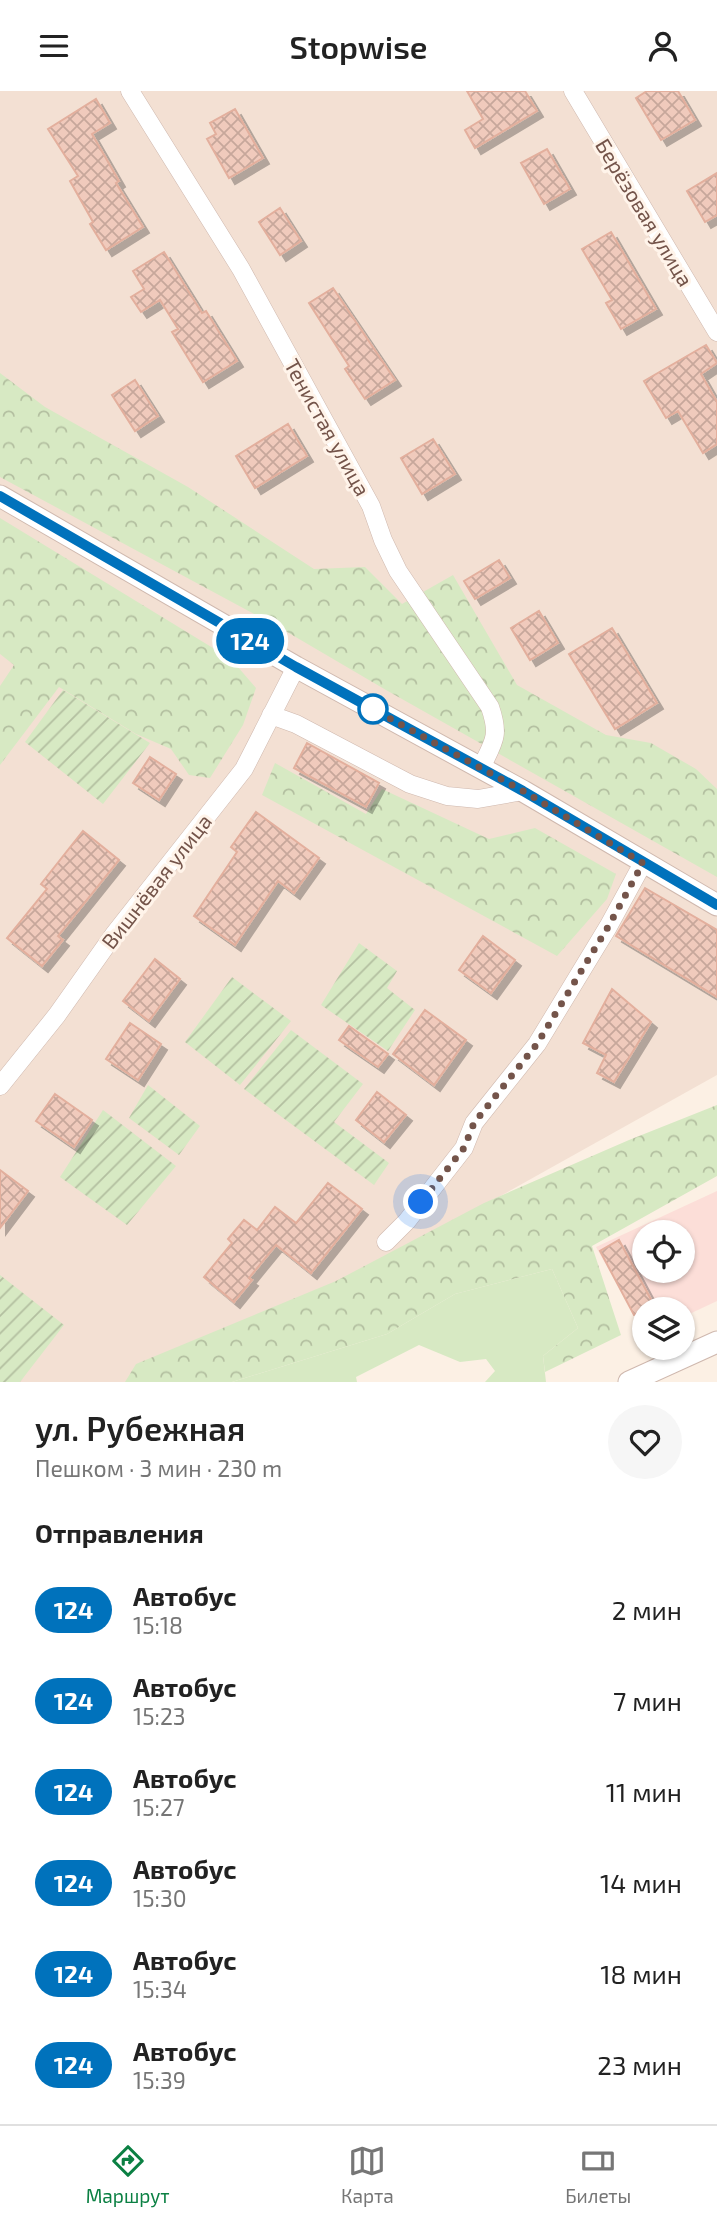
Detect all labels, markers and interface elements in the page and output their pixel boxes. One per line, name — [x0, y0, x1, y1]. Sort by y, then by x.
icon: menu — [35, 27, 73, 65]
text: Stopwise — [290, 27, 427, 65]
icon: person — [644, 27, 682, 65]
street label: Берёзовая улица — [590, 134, 699, 291]
street label: Тенистая улица — [279, 354, 376, 500]
line badge: 124 — [210, 618, 290, 664]
text: 124 — [230, 626, 270, 655]
unlabelled marker — [358, 694, 388, 724]
street label: Вишнёвая улица — [96, 809, 217, 954]
your location — [403, 1184, 438, 1219]
map controls — [632, 1220, 695, 1360]
button: locate — [632, 1220, 695, 1283]
button: layers — [632, 1297, 695, 1360]
button: heart — [608, 1405, 682, 1479]
text: ул. Рубежная — [35, 1408, 245, 1448]
text: Пешком · 3 мин · 230 m — [35, 1454, 282, 1482]
text: Отправления — [35, 1517, 204, 1548]
text: Автобус — [133, 1580, 236, 1611]
text: 2 мин — [612, 1594, 682, 1625]
text: 124 — [54, 1595, 93, 1624]
text: 15:18 — [133, 1611, 183, 1639]
text: Автобус — [133, 1671, 236, 1702]
text: 7 мин — [613, 1685, 682, 1716]
text: 124 — [54, 1686, 93, 1715]
text: 15:23 — [133, 1702, 186, 1730]
text: Автобус — [133, 1762, 236, 1793]
text: 11 мин — [606, 1776, 682, 1807]
text: 124 — [54, 1777, 93, 1806]
text: 15:27 — [133, 1793, 185, 1821]
text: Автобус — [133, 1853, 236, 1884]
text: 14 мин — [600, 1867, 682, 1898]
text: 124 — [54, 1868, 93, 1897]
text: 15:30 — [133, 1884, 187, 1912]
text: Автобус — [133, 1944, 236, 1975]
text: 18 мин — [600, 1958, 682, 1989]
text: 124 — [54, 1959, 93, 1988]
text: 15:34 — [133, 1975, 187, 2003]
text: Автобус — [133, 2035, 236, 2066]
text: 23 мин — [597, 2049, 682, 2080]
text: 124 — [54, 2050, 93, 2079]
text: 15:39 — [133, 2066, 186, 2094]
tab: Маршрут — [86, 2142, 170, 2207]
tab: Карта — [341, 2142, 394, 2207]
tab: Билеты — [565, 2142, 631, 2207]

